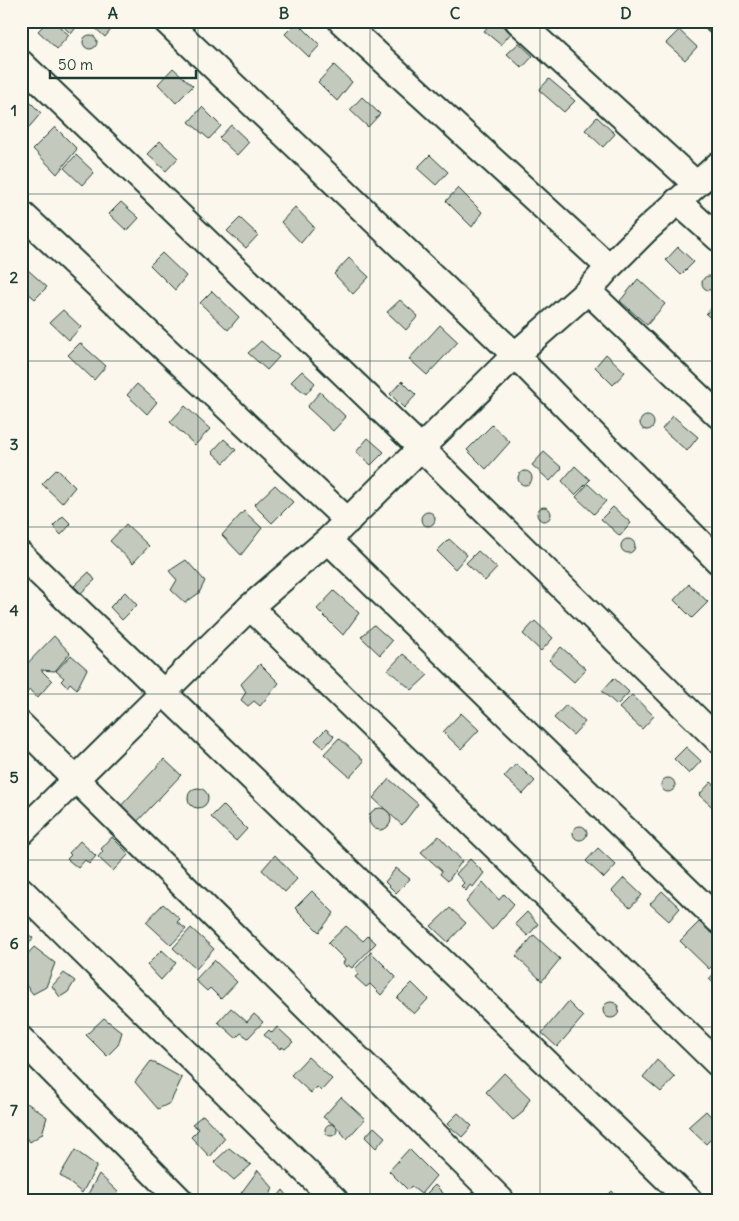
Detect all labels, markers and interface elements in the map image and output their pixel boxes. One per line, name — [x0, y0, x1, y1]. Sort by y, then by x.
text: A — [108, 3, 118, 23]
text: B — [279, 3, 290, 23]
text: C — [450, 3, 461, 23]
text: D — [620, 3, 632, 23]
scale bar — [50, 48, 196, 80]
text: 50 m — [58, 55, 93, 74]
text: 1 — [11, 100, 17, 120]
text: 2 — [10, 267, 19, 287]
text: 3 — [9, 434, 19, 454]
text: 4 — [9, 600, 19, 620]
text: 5 — [9, 767, 19, 787]
text: 6 — [9, 933, 19, 953]
text: 7 — [10, 1100, 18, 1120]

